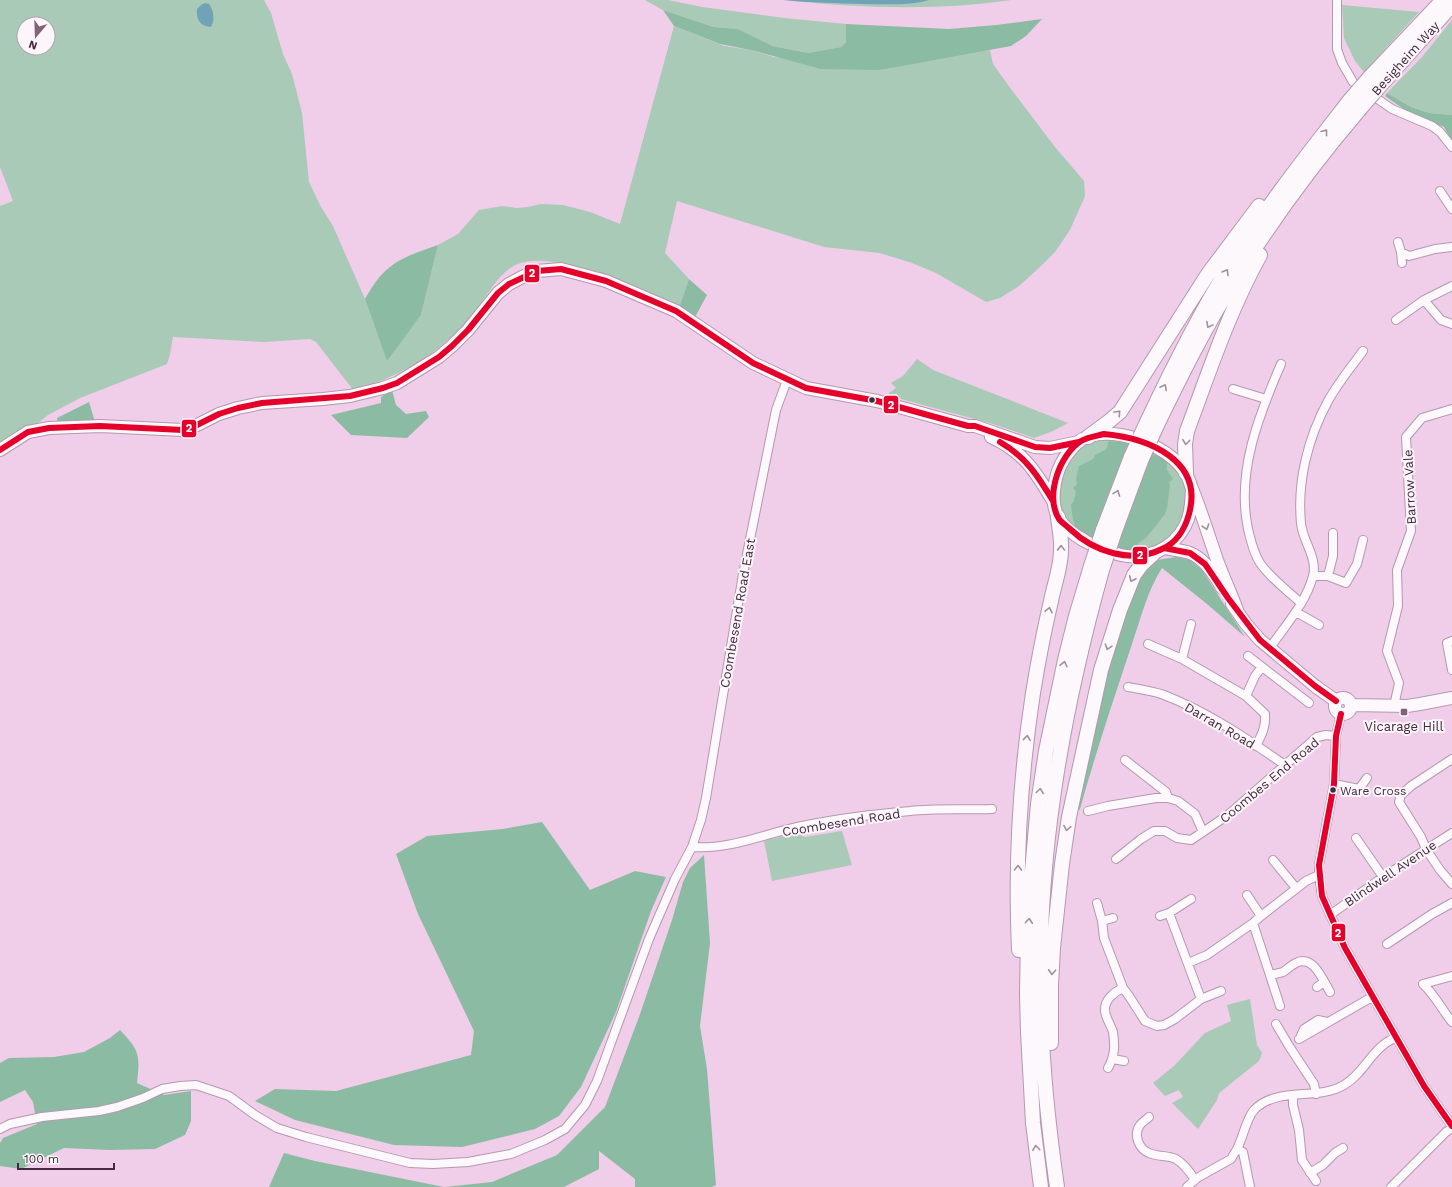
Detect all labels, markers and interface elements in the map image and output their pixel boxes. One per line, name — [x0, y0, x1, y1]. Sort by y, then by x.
north arrow — [16, 16, 56, 56]
street label: Besigheim Way — [1368, 18, 1443, 98]
text: N — [27, 38, 39, 52]
one-way arrow — [1320, 129, 1327, 136]
line badge: 2 — [524, 264, 540, 283]
text: 2 — [529, 267, 536, 280]
one-way arrow — [1221, 269, 1228, 276]
one-way arrow — [1206, 321, 1213, 328]
one-way arrow — [1159, 383, 1166, 391]
unlabelled marker — [867, 395, 877, 405]
line badge: 2 — [883, 395, 899, 414]
text: 2 — [888, 399, 895, 412]
one-way arrow — [1113, 410, 1120, 418]
line badge: 2 — [181, 419, 197, 438]
text: 2 — [186, 422, 193, 435]
one-way arrow — [1182, 439, 1191, 445]
street label: Barrow Vale — [1400, 449, 1419, 525]
one-way arrow — [1112, 490, 1120, 497]
one-way arrow — [1201, 524, 1210, 531]
street label: Coombesend Road East — [717, 537, 758, 689]
one-way arrow — [1057, 545, 1065, 551]
line badge: 2 — [1132, 546, 1148, 565]
text: 2 — [1137, 549, 1144, 562]
one-way arrow — [1129, 575, 1137, 582]
one-way arrow — [1044, 607, 1052, 613]
one-way arrow — [1104, 643, 1113, 650]
one-way arrow — [1059, 660, 1068, 667]
street label: Darran Road — [1182, 699, 1258, 752]
marker: Vicarage Hill — [1399, 707, 1409, 717]
place label: Vicarage Hill — [1365, 719, 1443, 734]
one-way arrow — [1022, 735, 1031, 741]
street label: Coombes End Road — [1217, 735, 1322, 826]
place label: Ware Cross — [1340, 784, 1406, 798]
marker: Ware Cross — [1328, 785, 1338, 795]
one-way arrow — [1035, 788, 1044, 794]
street label: Coombesend Road — [781, 806, 901, 839]
one-way arrow — [1063, 825, 1072, 832]
street label: Blindwell Avenue — [1341, 837, 1439, 910]
one-way arrow — [1014, 865, 1022, 871]
one-way arrow — [1024, 918, 1033, 924]
line badge: 2 — [1331, 923, 1346, 942]
text: 2 — [1335, 927, 1342, 940]
one-way arrow — [1047, 969, 1056, 975]
scale bar — [18, 1145, 114, 1171]
one-way arrow — [1032, 1145, 1041, 1151]
text: 100 m — [24, 1152, 59, 1166]

